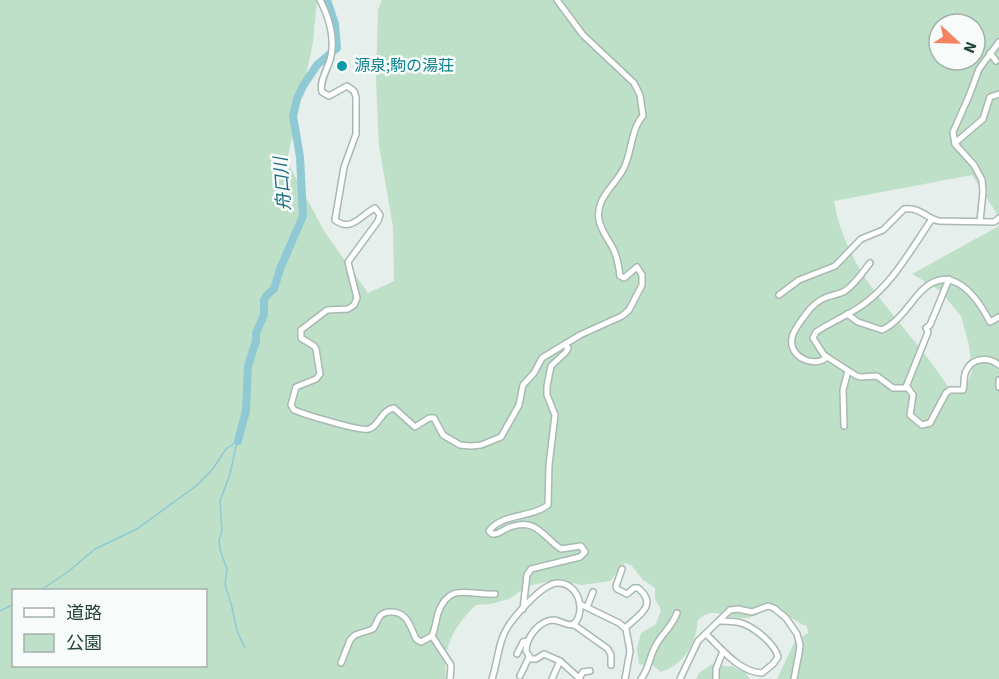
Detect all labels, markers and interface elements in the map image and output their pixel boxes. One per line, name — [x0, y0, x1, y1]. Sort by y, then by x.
north arrow — [927, 12, 987, 72]
text: N — [958, 38, 982, 56]
place label: 源泉;駒の湯荘 — [354, 55, 454, 77]
marker: 源泉;駒の湯荘 — [335, 59, 349, 73]
water label: 舟口川 — [269, 154, 297, 212]
legend — [12, 589, 207, 667]
text: 道路 — [66, 601, 102, 626]
text: 公園 — [66, 631, 102, 656]

